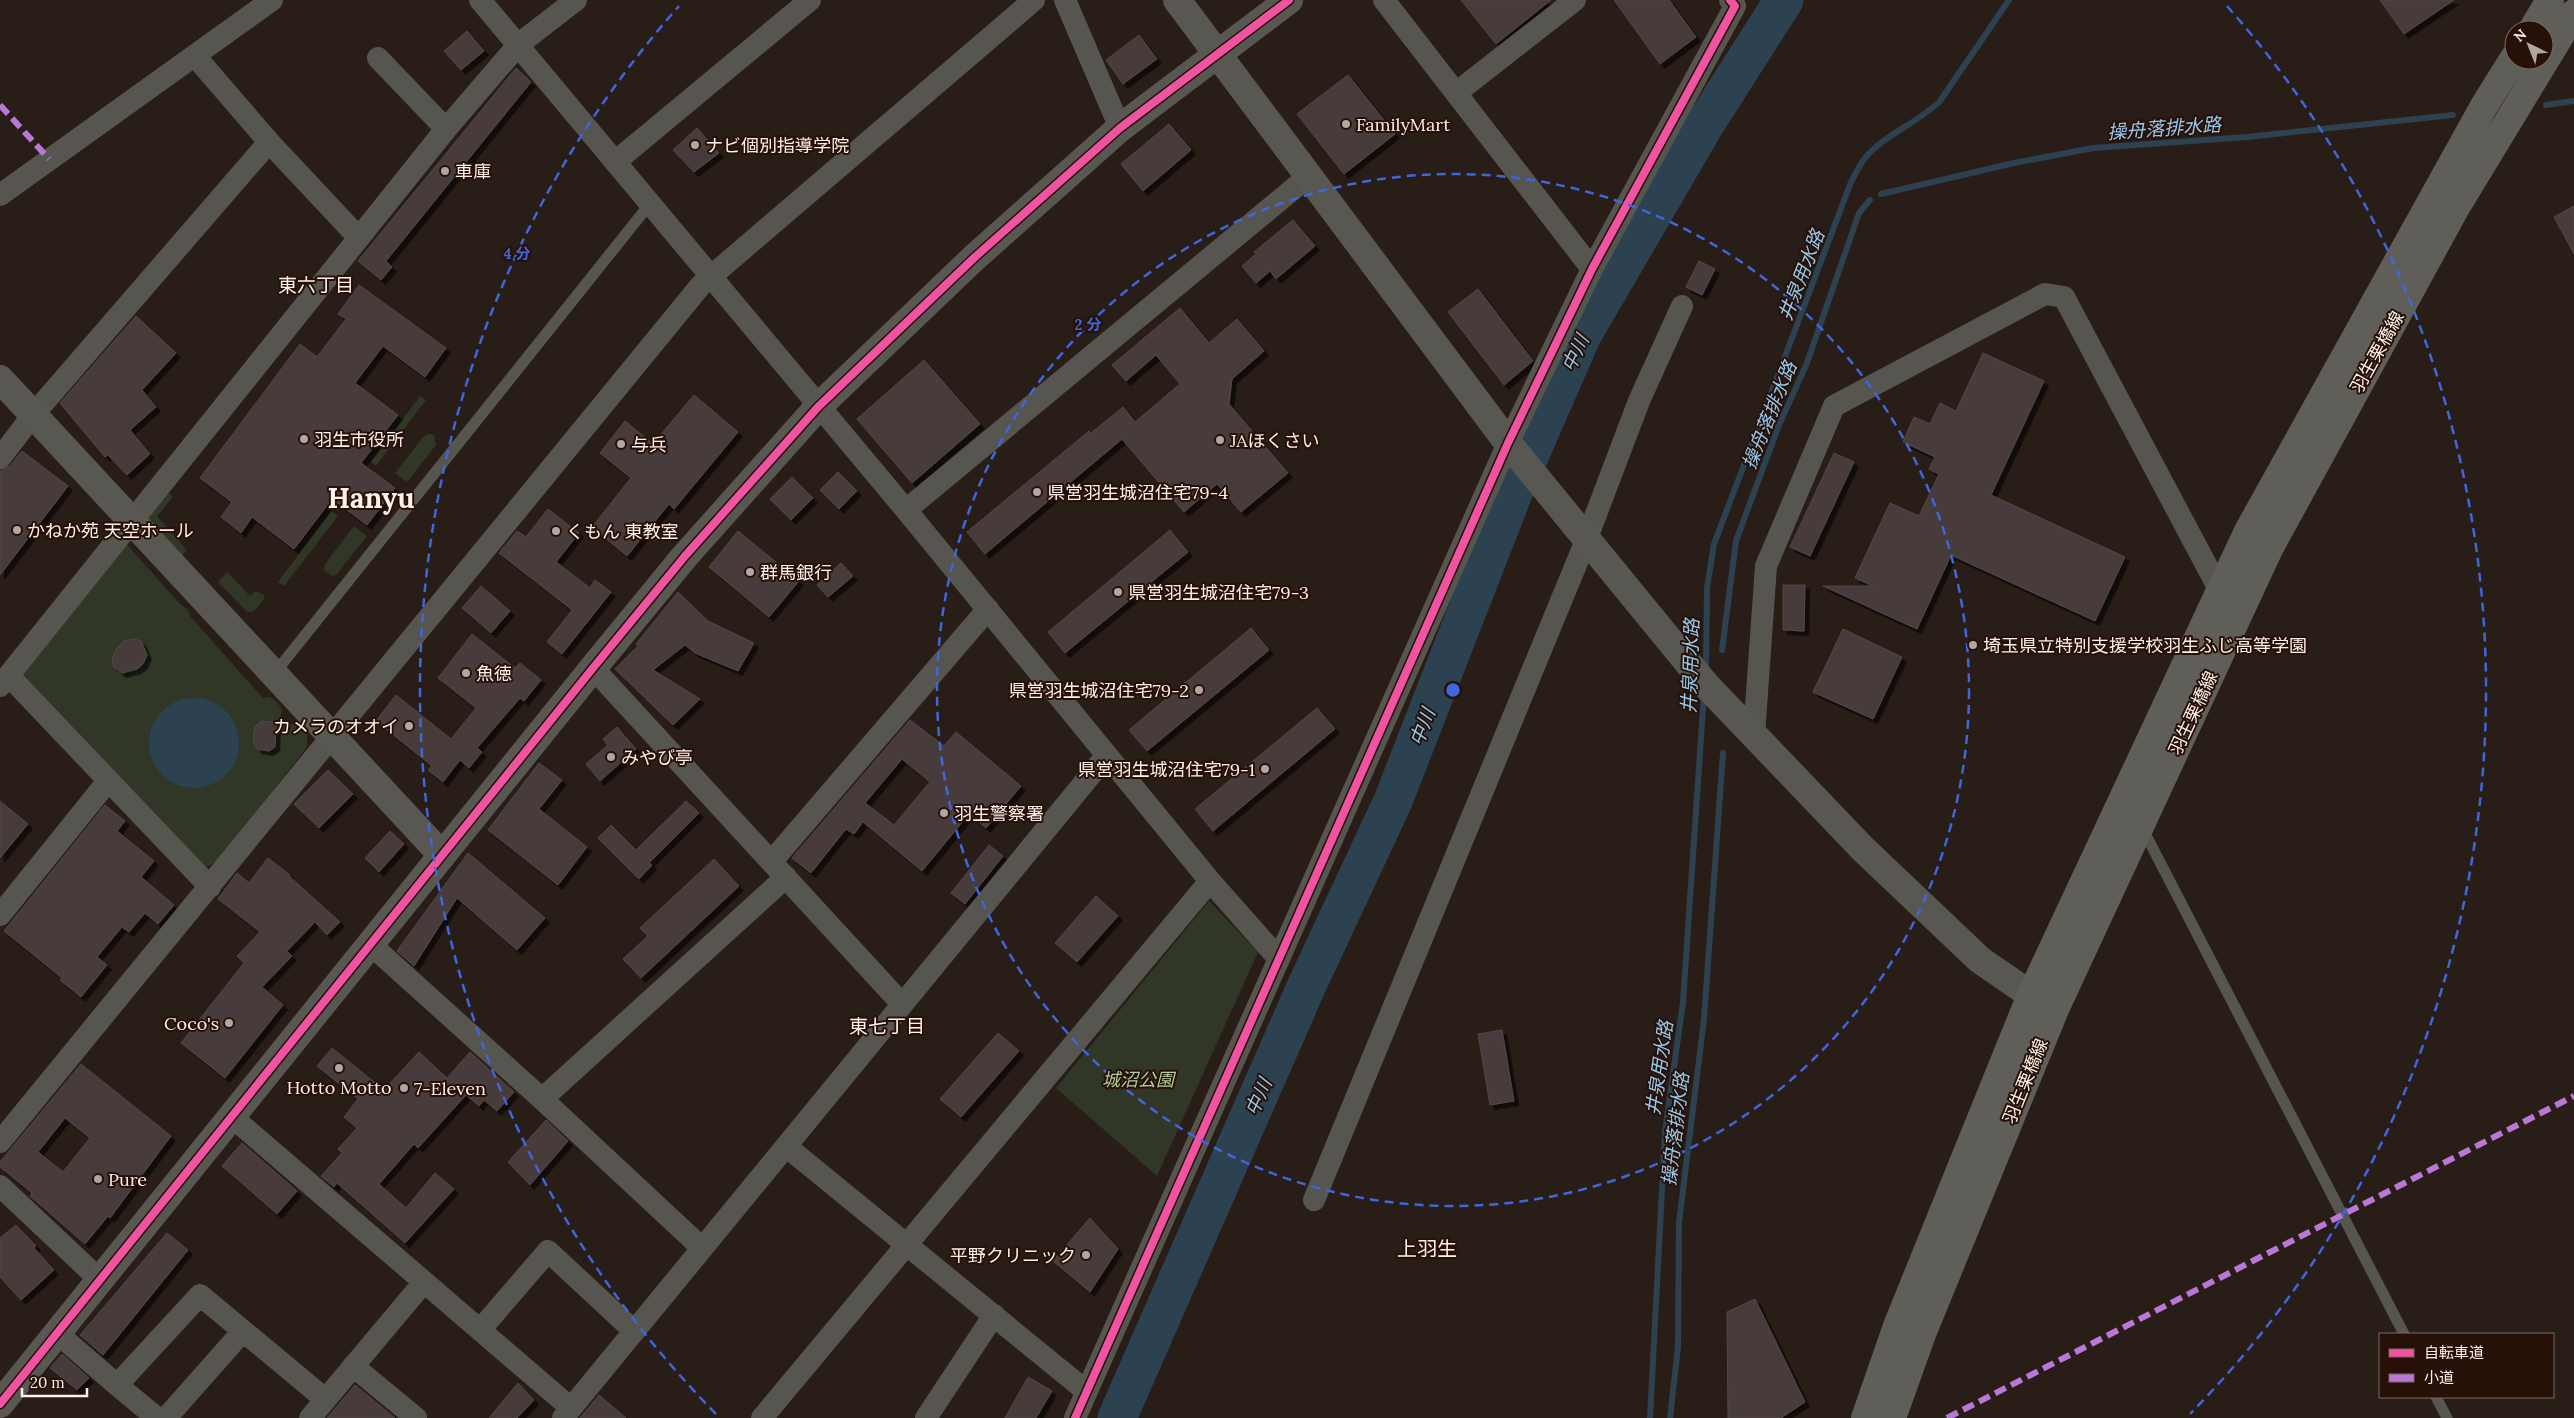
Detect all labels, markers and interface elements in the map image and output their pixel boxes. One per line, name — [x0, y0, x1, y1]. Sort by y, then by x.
north arrow — [2504, 20, 2554, 70]
text: N — [2510, 25, 2530, 46]
water label: 操舟落排水路 — [2106, 112, 2224, 144]
place label: FamilyMart — [1356, 113, 1450, 136]
marker: FamilyMart — [1340, 118, 1352, 130]
place label: ナビ個別指導学院 — [705, 134, 849, 157]
marker: ナビ個別指導学院 — [689, 139, 701, 151]
place label: 車庫 — [455, 160, 491, 183]
marker: 車庫 — [439, 165, 451, 177]
water label: 井泉用水路 — [1773, 224, 1830, 324]
text: 4 分 — [503, 244, 531, 263]
district label: 東六丁目 — [278, 273, 354, 297]
street label: 羽生栗橋線 — [2345, 307, 2409, 397]
text: 2 分 — [1075, 315, 1101, 334]
water label: 中川 — [1556, 329, 1595, 375]
water label: 操舟落排水路 — [1737, 356, 1802, 472]
place label: 羽生市役所 — [314, 428, 404, 451]
place label: JAほくさい — [1229, 429, 1319, 452]
marker: 羽生市役所 — [298, 433, 310, 445]
place label: 与兵 — [631, 433, 667, 456]
marker: JAほくさい — [1214, 434, 1226, 446]
marker: 与兵 — [615, 438, 627, 450]
district label: Hanyu — [327, 480, 415, 516]
place label: 県営羽生城沼住宅79-4 — [1047, 481, 1229, 504]
marker: 県営羽生城沼住宅79-4 — [1031, 486, 1043, 498]
place label: かねか苑 天空ホール — [27, 519, 194, 542]
place label: くもん 東教室 — [566, 520, 679, 543]
marker: かねか苑 天空ホール — [11, 524, 23, 536]
marker: くもん 東教室 — [550, 525, 562, 537]
place label: 群馬銀行 — [760, 561, 832, 584]
marker: 群馬銀行 — [744, 566, 756, 578]
place label: 県営羽生城沼住宅79-3 — [1128, 581, 1309, 604]
marker: 県営羽生城沼住宅79-3 — [1112, 586, 1124, 598]
water label: 井泉用水路 — [1676, 616, 1704, 714]
place label: 埼玉県立特別支援学校羽生ふじ高等学園 — [1983, 634, 2307, 657]
marker: 埼玉県立特別支援学校羽生ふじ高等学園 — [1967, 639, 1979, 651]
place label: 魚徳 — [476, 662, 512, 685]
marker: 魚徳 — [460, 667, 472, 679]
street label: 羽生栗橋線 — [2164, 667, 2222, 759]
place label: 県営羽生城沼住宅79-2 — [1008, 679, 1189, 702]
centre of rings — [1444, 681, 1462, 699]
marker: 県営羽生城沼住宅79-2 — [1193, 684, 1205, 696]
water label: 中川 — [1404, 703, 1441, 749]
place label: カメラのオオイ — [273, 715, 399, 738]
marker: カメラのオオイ — [403, 720, 415, 732]
place label: みやび亭 — [621, 746, 693, 769]
marker: みやび亭 — [605, 751, 617, 763]
place label: 県営羽生城沼住宅79-1 — [1077, 758, 1255, 781]
marker: 県営羽生城沼住宅79-1 — [1259, 763, 1271, 775]
place label: 羽生警察署 — [954, 802, 1044, 825]
marker: 羽生警察署 — [938, 807, 950, 819]
place label: Coco's — [164, 1012, 219, 1035]
district label: 東七丁目 — [849, 1014, 925, 1038]
marker: Coco's — [223, 1017, 235, 1029]
water label: 井泉用水路 — [1641, 1017, 1678, 1117]
street label: 羽生栗橋線 — [1997, 1035, 2053, 1127]
marker: Hotto Motto — [333, 1062, 345, 1074]
park label: 城沼公園 — [1102, 1068, 1177, 1091]
water label: 操舟落排水路 — [1656, 1069, 1694, 1187]
water label: 中川 — [1239, 1073, 1278, 1119]
place label: Hotto Motto — [286, 1076, 392, 1099]
place label: 7-Eleven — [414, 1077, 486, 1100]
marker: 7-Eleven — [398, 1082, 410, 1094]
place label: Pure — [108, 1168, 147, 1191]
marker: Pure — [92, 1173, 104, 1185]
district label: 上羽生 — [1397, 1236, 1457, 1261]
place label: 平野クリニック — [950, 1244, 1076, 1267]
marker: 平野クリニック — [1080, 1249, 1092, 1261]
legend — [2379, 1333, 2554, 1398]
text: 自転車道 — [2424, 1343, 2484, 1362]
scale bar — [22, 1366, 88, 1398]
text: 小道 — [2424, 1368, 2454, 1387]
text: 20 m — [30, 1373, 65, 1392]

